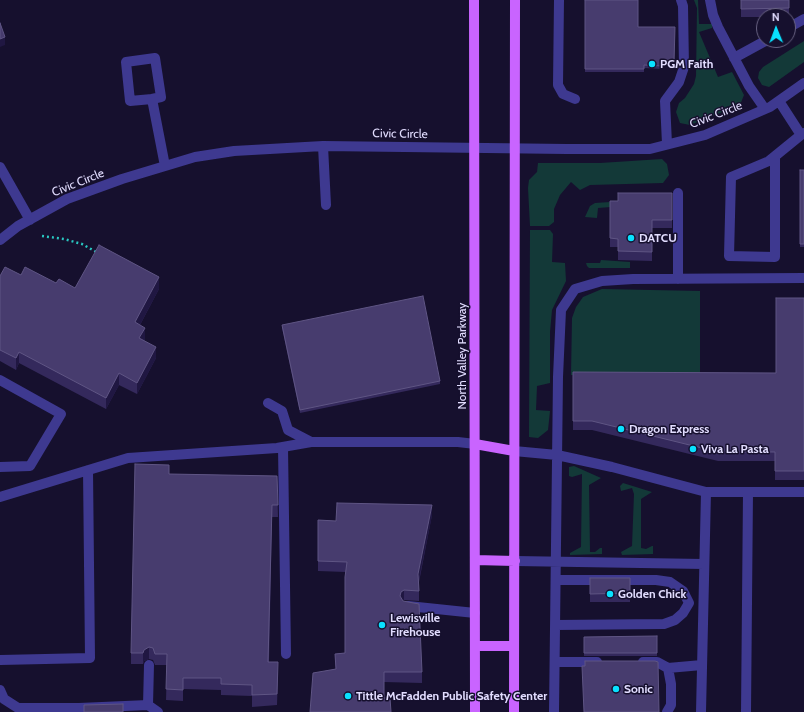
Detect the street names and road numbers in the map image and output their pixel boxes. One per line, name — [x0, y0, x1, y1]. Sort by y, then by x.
street label: Civic Circle — [688, 98, 744, 132]
street label: Civic Circle — [372, 126, 428, 142]
street label: Civic Circle — [50, 166, 106, 200]
street label: North Valley Parkway — [455, 303, 469, 409]

